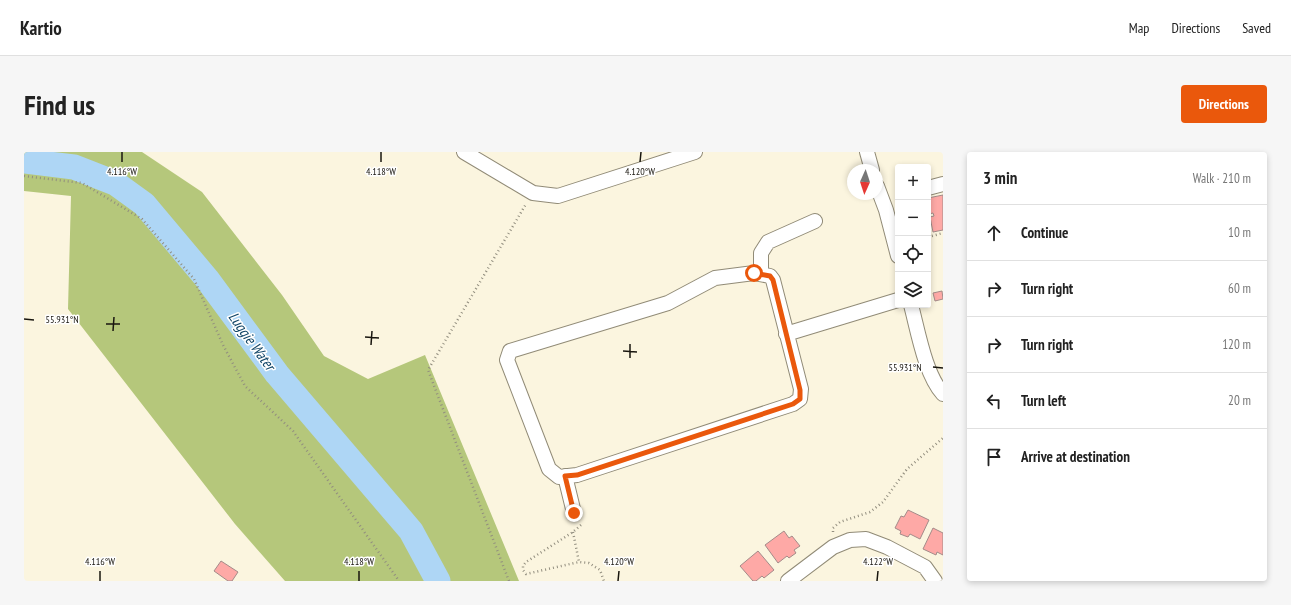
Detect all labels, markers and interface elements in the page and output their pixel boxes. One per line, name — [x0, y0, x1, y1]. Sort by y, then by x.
text: Kartio — [20, 16, 62, 40]
text: Map — [1129, 19, 1149, 37]
text: Directions — [1171, 19, 1220, 37]
text: Saved — [1242, 19, 1271, 37]
button: Directions — [1181, 85, 1267, 123]
text: Find us — [24, 86, 95, 123]
north arrow — [847, 164, 883, 200]
map controls — [895, 164, 931, 308]
button: + — [895, 164, 931, 200]
text: 4.116°W — [107, 165, 137, 178]
text: 4.118°W — [366, 165, 396, 178]
text: 4.120°W — [625, 165, 655, 178]
text: 3 min — [983, 167, 1017, 189]
text: Walk · 210 m — [1193, 170, 1251, 187]
button: − — [895, 200, 931, 236]
icon: ahead — [983, 222, 1005, 244]
text: Continue — [1021, 223, 1068, 242]
text: 10 m — [1228, 224, 1251, 241]
button: locate — [895, 236, 931, 272]
route start — [745, 264, 763, 282]
button: layers — [895, 272, 931, 308]
icon: right — [983, 278, 1005, 300]
text: Turn right — [1021, 279, 1073, 298]
text: 60 m — [1228, 280, 1251, 297]
water label: Luggie Water — [224, 308, 281, 376]
text: 55.931°N — [45, 313, 79, 326]
icon: right — [983, 334, 1005, 356]
text: Turn right — [1021, 335, 1073, 354]
text: 120 m — [1222, 336, 1251, 353]
text: 55.931°N — [888, 361, 922, 374]
icon: left — [983, 390, 1005, 412]
text: Turn left — [1021, 391, 1066, 410]
text: 20 m — [1228, 392, 1251, 409]
icon: arrive — [983, 446, 1005, 468]
text: Arrive at destination — [1021, 447, 1130, 466]
route end — [565, 504, 583, 522]
text: 4.116°W — [85, 555, 115, 568]
text: 4.118°W — [344, 555, 374, 568]
text: 4.120°W — [604, 555, 634, 568]
text: 4.122°W — [863, 555, 893, 568]

